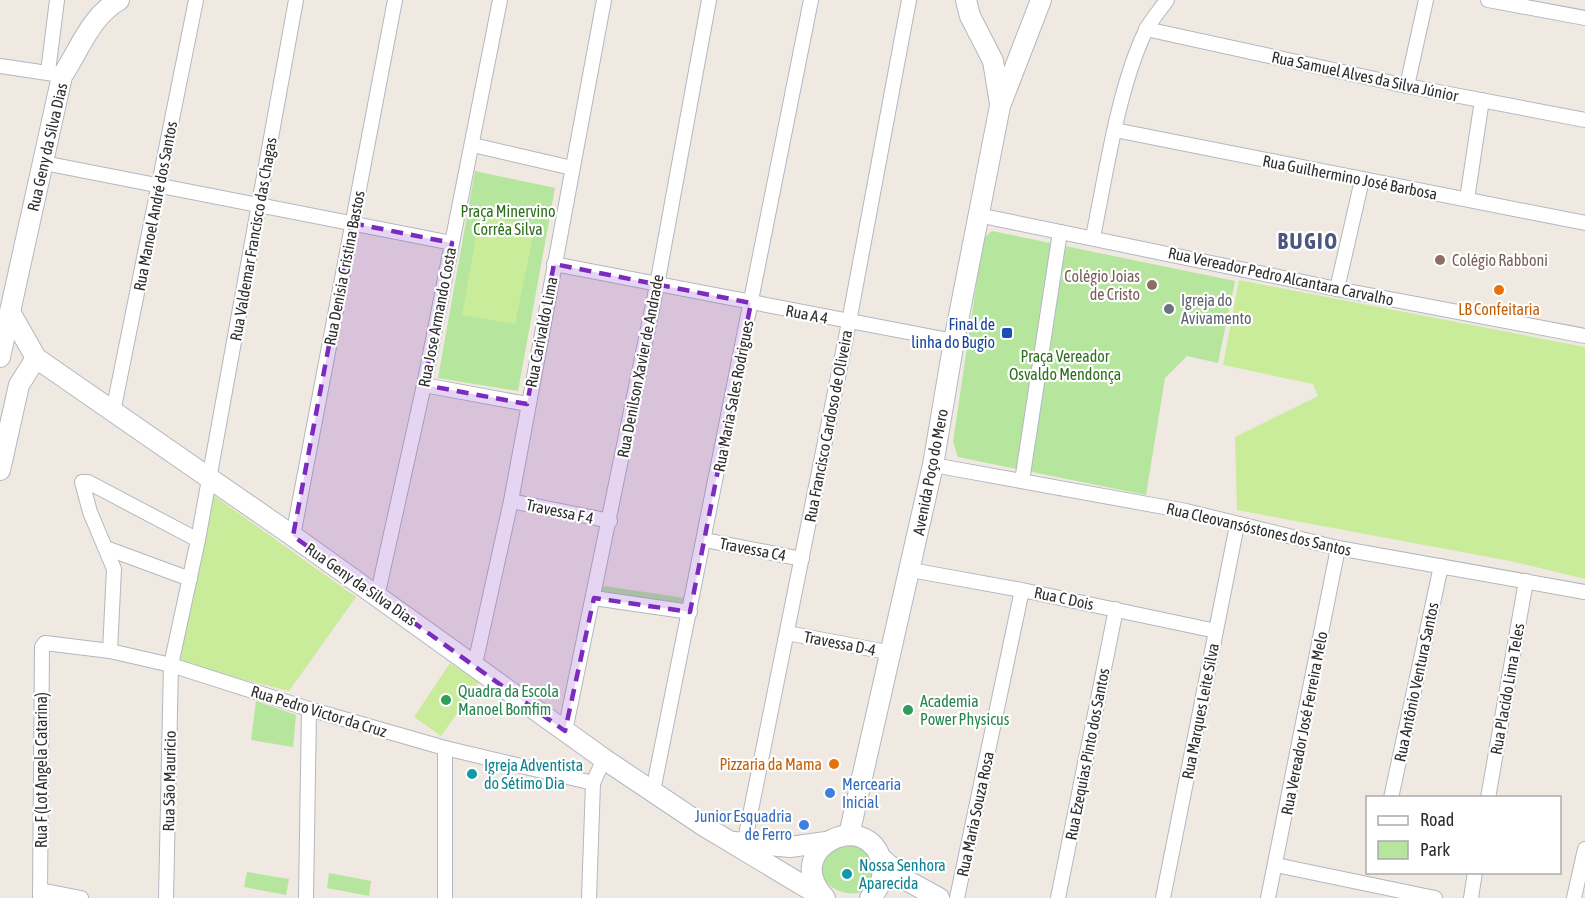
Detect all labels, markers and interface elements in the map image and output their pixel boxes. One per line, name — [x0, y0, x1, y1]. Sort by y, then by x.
street label: Rua Samuel Alves da Silva Júnior — [1270, 47, 1460, 105]
street label: Rua Geny da Silva Dias — [23, 81, 72, 213]
street label: Rua Manoel André dos Santos — [130, 119, 180, 292]
street label: Rua Valdemar Francisco das Chagas — [226, 135, 281, 342]
street label: Rua Guilhermino José Barbosa — [1261, 151, 1439, 203]
street label: Rua Denisia Cristina Bastos — [320, 189, 368, 347]
park label: Praça Minervino Corrêa Silva — [461, 202, 555, 238]
district label: BUGIO — [1277, 228, 1339, 254]
street label: Rua Vereador Pedro Alcantara Carvalho — [1167, 243, 1395, 309]
street label: Rua Jose Armando Costa — [415, 246, 459, 388]
place label: Colégio Rabboni — [1452, 251, 1548, 270]
marker: Colégio Rabboni — [1433, 253, 1447, 267]
place label: Colégio Joias de Cristo — [1064, 267, 1140, 303]
street label: Rua Denilson Xavier de Andrade — [613, 273, 667, 459]
street label: Rua Carivaldo Lima — [521, 275, 561, 389]
marker: Colégio Joias de Cristo — [1145, 278, 1159, 292]
marker: LB Confeitaria — [1492, 283, 1506, 297]
place label: Igreja do Avivamento — [1181, 291, 1252, 327]
place label: LB Confeitaria — [1458, 300, 1540, 318]
street label: Rua A 4 — [784, 301, 830, 327]
marker: Igreja do Avivamento — [1162, 302, 1176, 316]
place label: Final de linha do Bugio — [911, 315, 995, 352]
street label: Rua Maria Sales Rodrigues — [709, 318, 758, 473]
marker: Final de linha do Bugio — [1000, 326, 1014, 340]
street label: Rua Francisco Cardoso de Oliveira — [801, 328, 855, 524]
park label: Praça Vereador Osvaldo Mendonça — [1009, 347, 1121, 384]
street label: Avenida Poço do Mero — [909, 407, 952, 537]
street label: Travessa F 4 — [525, 495, 595, 527]
street label: Rua Cleovansóstones dos Santos — [1165, 499, 1353, 559]
street label: Travessa C4 — [718, 534, 788, 564]
street label: Rua Geny da Silva Dias — [302, 539, 420, 630]
street label: Rua C Dois — [1033, 583, 1096, 613]
street label: Rua Antônio Ventura Santos — [1390, 600, 1442, 763]
street label: Rua Placido Lima Teles — [1487, 622, 1527, 756]
street label: Travessa D-4 — [802, 627, 878, 659]
street label: Rua Vereador José Ferreira Melo — [1277, 630, 1331, 816]
street label: Rua Marques Leite Silva — [1178, 642, 1223, 781]
street label: Rua Ezequias Pinto dos Santos — [1061, 666, 1114, 842]
street label: Rua Pedro Victor da Cruz — [249, 682, 389, 740]
place label: Quadra da Escola Manoel Bomfim — [458, 682, 559, 718]
street label: Rua F (Lot Angela Catarina) — [32, 692, 51, 848]
place label: Academia Power Physicus — [920, 692, 1010, 729]
marker: Quadra da Escola Manoel Bomfim — [439, 693, 453, 707]
marker: Academia Power Physicus — [901, 703, 915, 717]
street label: Rua São Maurício — [159, 731, 179, 831]
street label: Rua Maria Souza Rosa — [953, 750, 997, 878]
place label: Pizzaria da Mama — [719, 755, 822, 773]
place label: Igreja Adventista do Sétimo Dia — [484, 756, 583, 792]
marker: Pizzaria da Mama — [827, 757, 841, 771]
marker: Igreja Adventista do Sétimo Dia — [465, 767, 479, 781]
place label: Mercearia Inicial — [842, 775, 901, 811]
marker: Mercearia Inicial — [823, 786, 837, 800]
legend — [1366, 796, 1561, 874]
place label: Junior Esquadria de Ferro — [695, 807, 792, 843]
text: Road — [1420, 809, 1454, 830]
marker: Junior Esquadria de Ferro — [797, 818, 811, 832]
text: Park — [1420, 839, 1450, 860]
place label: Nossa Senhora Aparecida — [859, 856, 946, 893]
marker: Nossa Senhora Aparecida — [840, 867, 854, 881]

